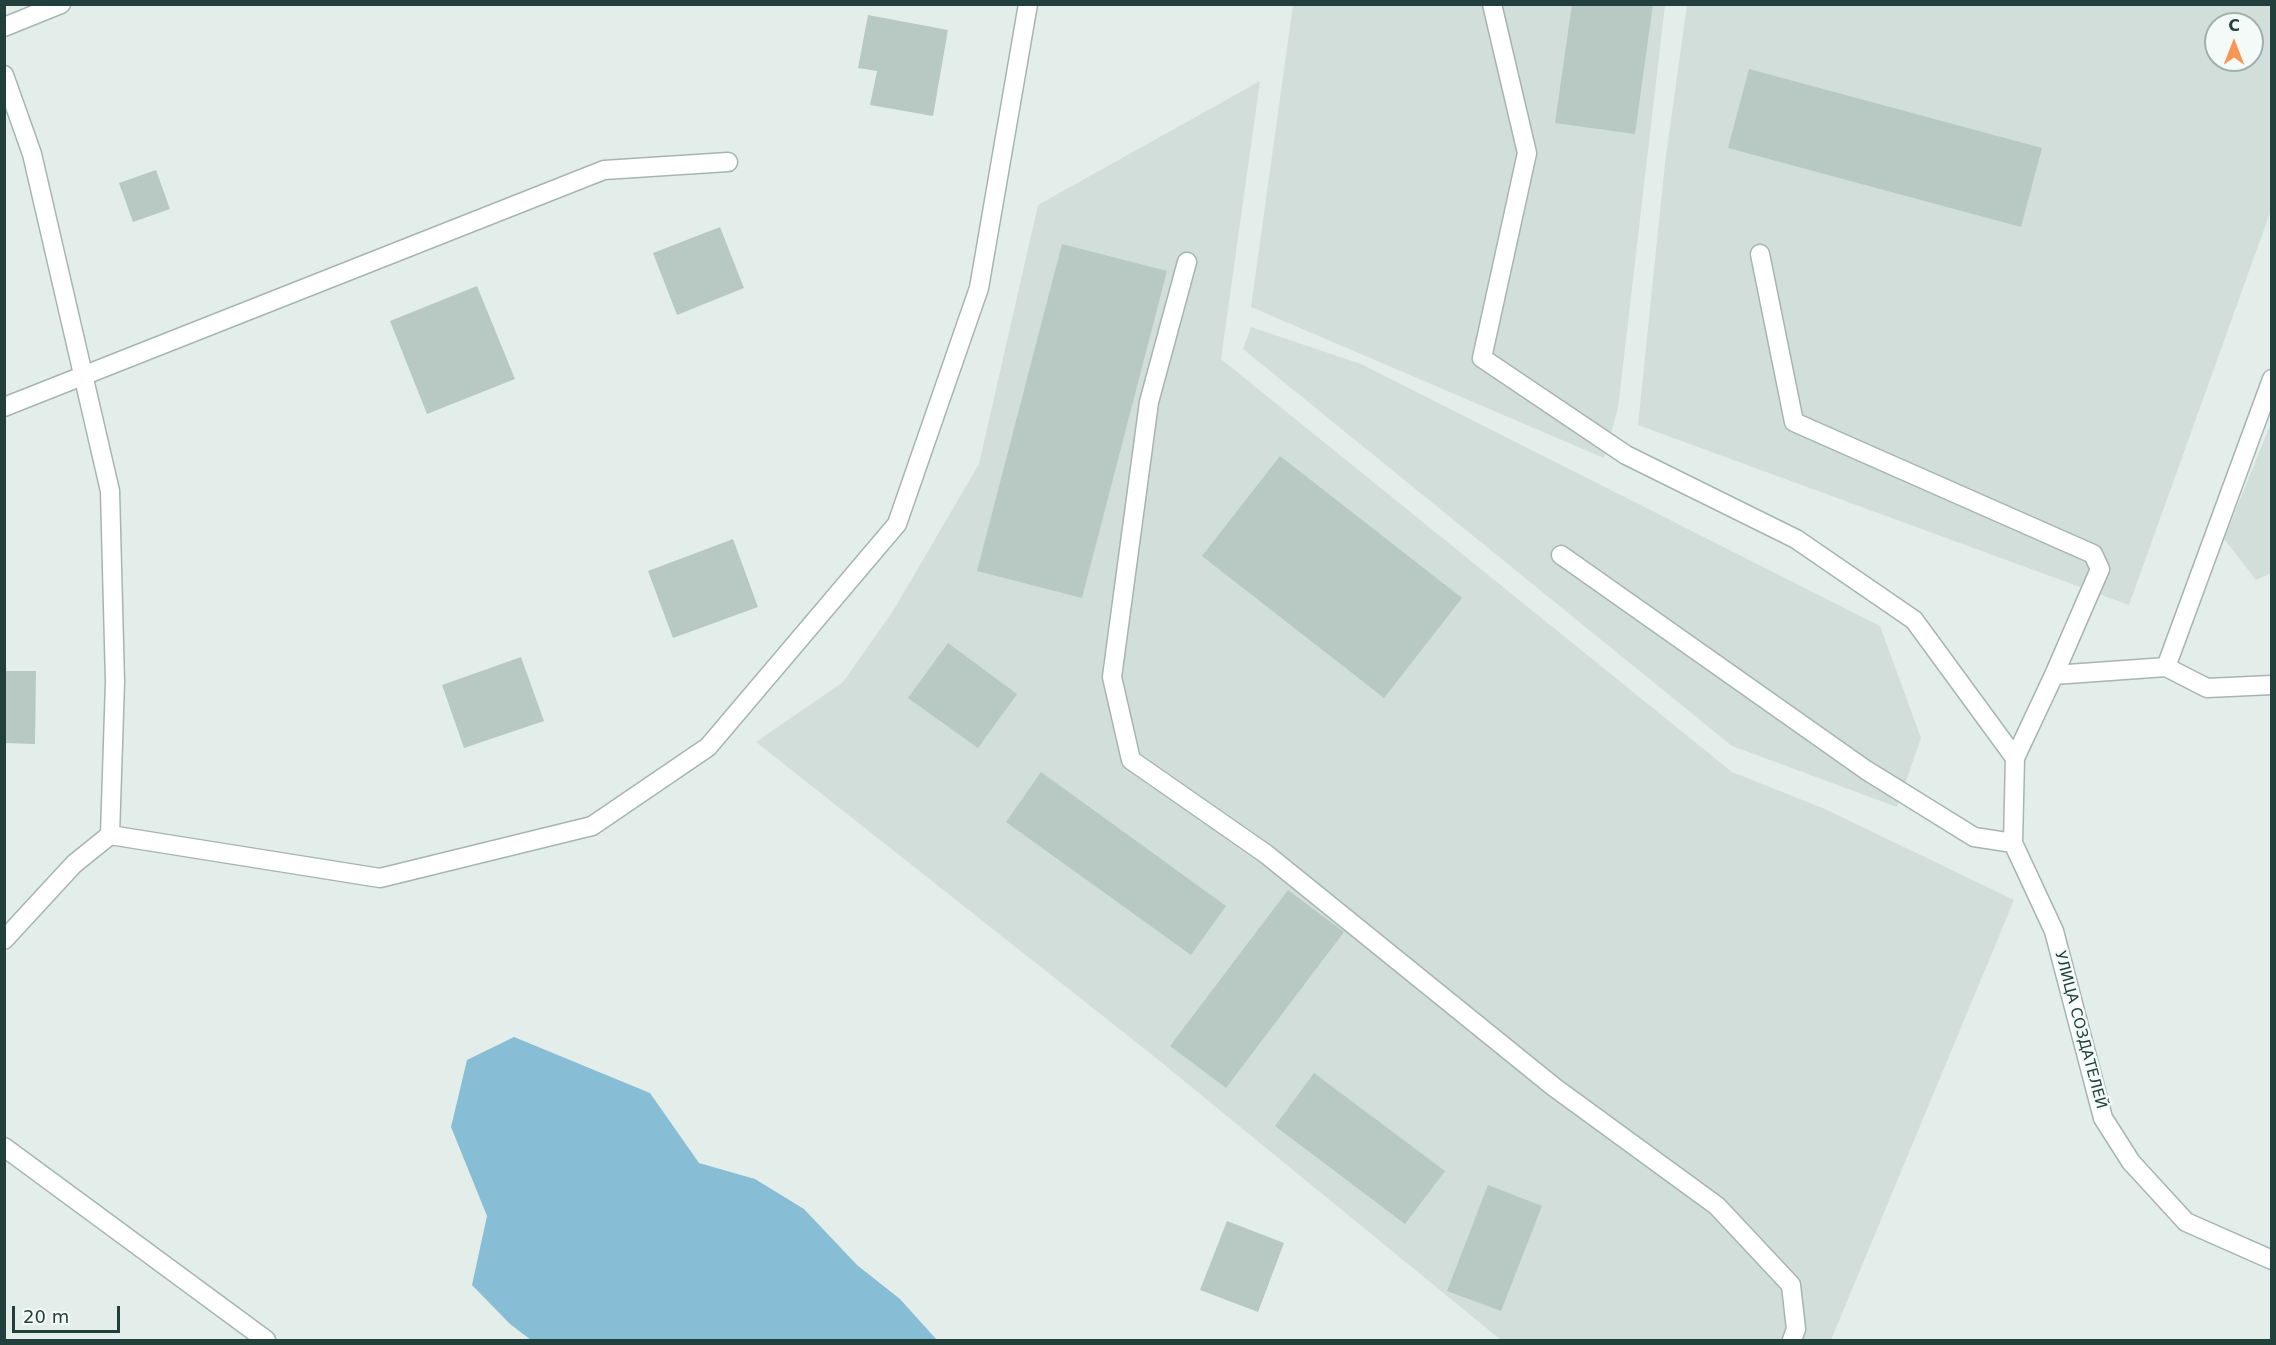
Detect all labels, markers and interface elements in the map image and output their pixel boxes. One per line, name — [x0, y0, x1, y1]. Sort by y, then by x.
north arrow — [2204, 12, 2264, 72]
text: С — [2228, 16, 2240, 35]
street label: УЛИЦА СОЗДАТЕЛЕЙ — [2050, 949, 2110, 1111]
scale bar — [15, 1294, 123, 1332]
text: 20 m — [23, 1306, 69, 1327]

